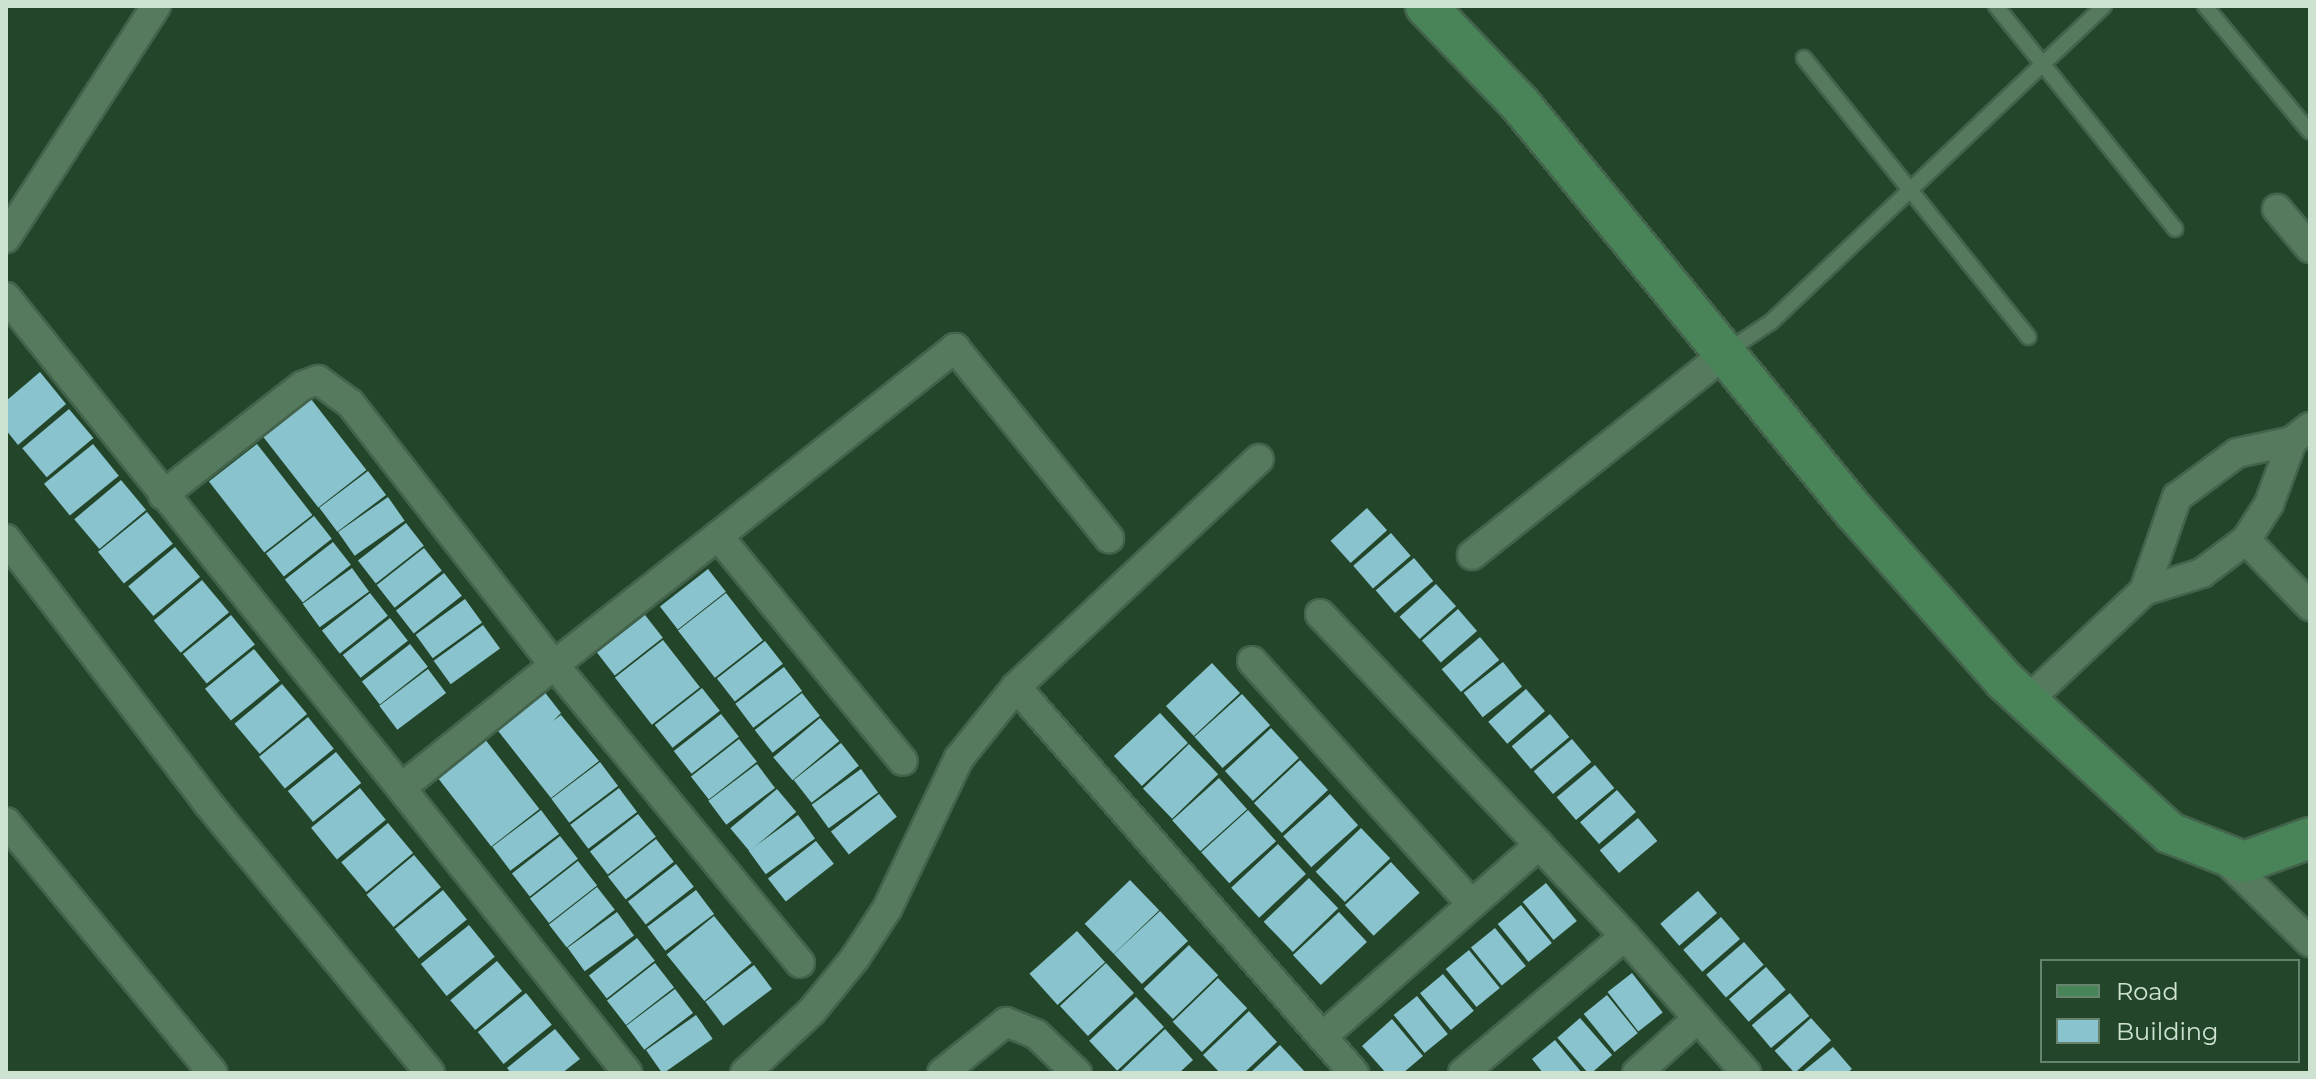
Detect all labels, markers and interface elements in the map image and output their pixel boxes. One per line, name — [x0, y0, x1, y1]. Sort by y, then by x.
legend — [2040, 959, 2300, 1063]
text: Road — [2116, 977, 2179, 1006]
text: Building — [2116, 1017, 2219, 1046]

